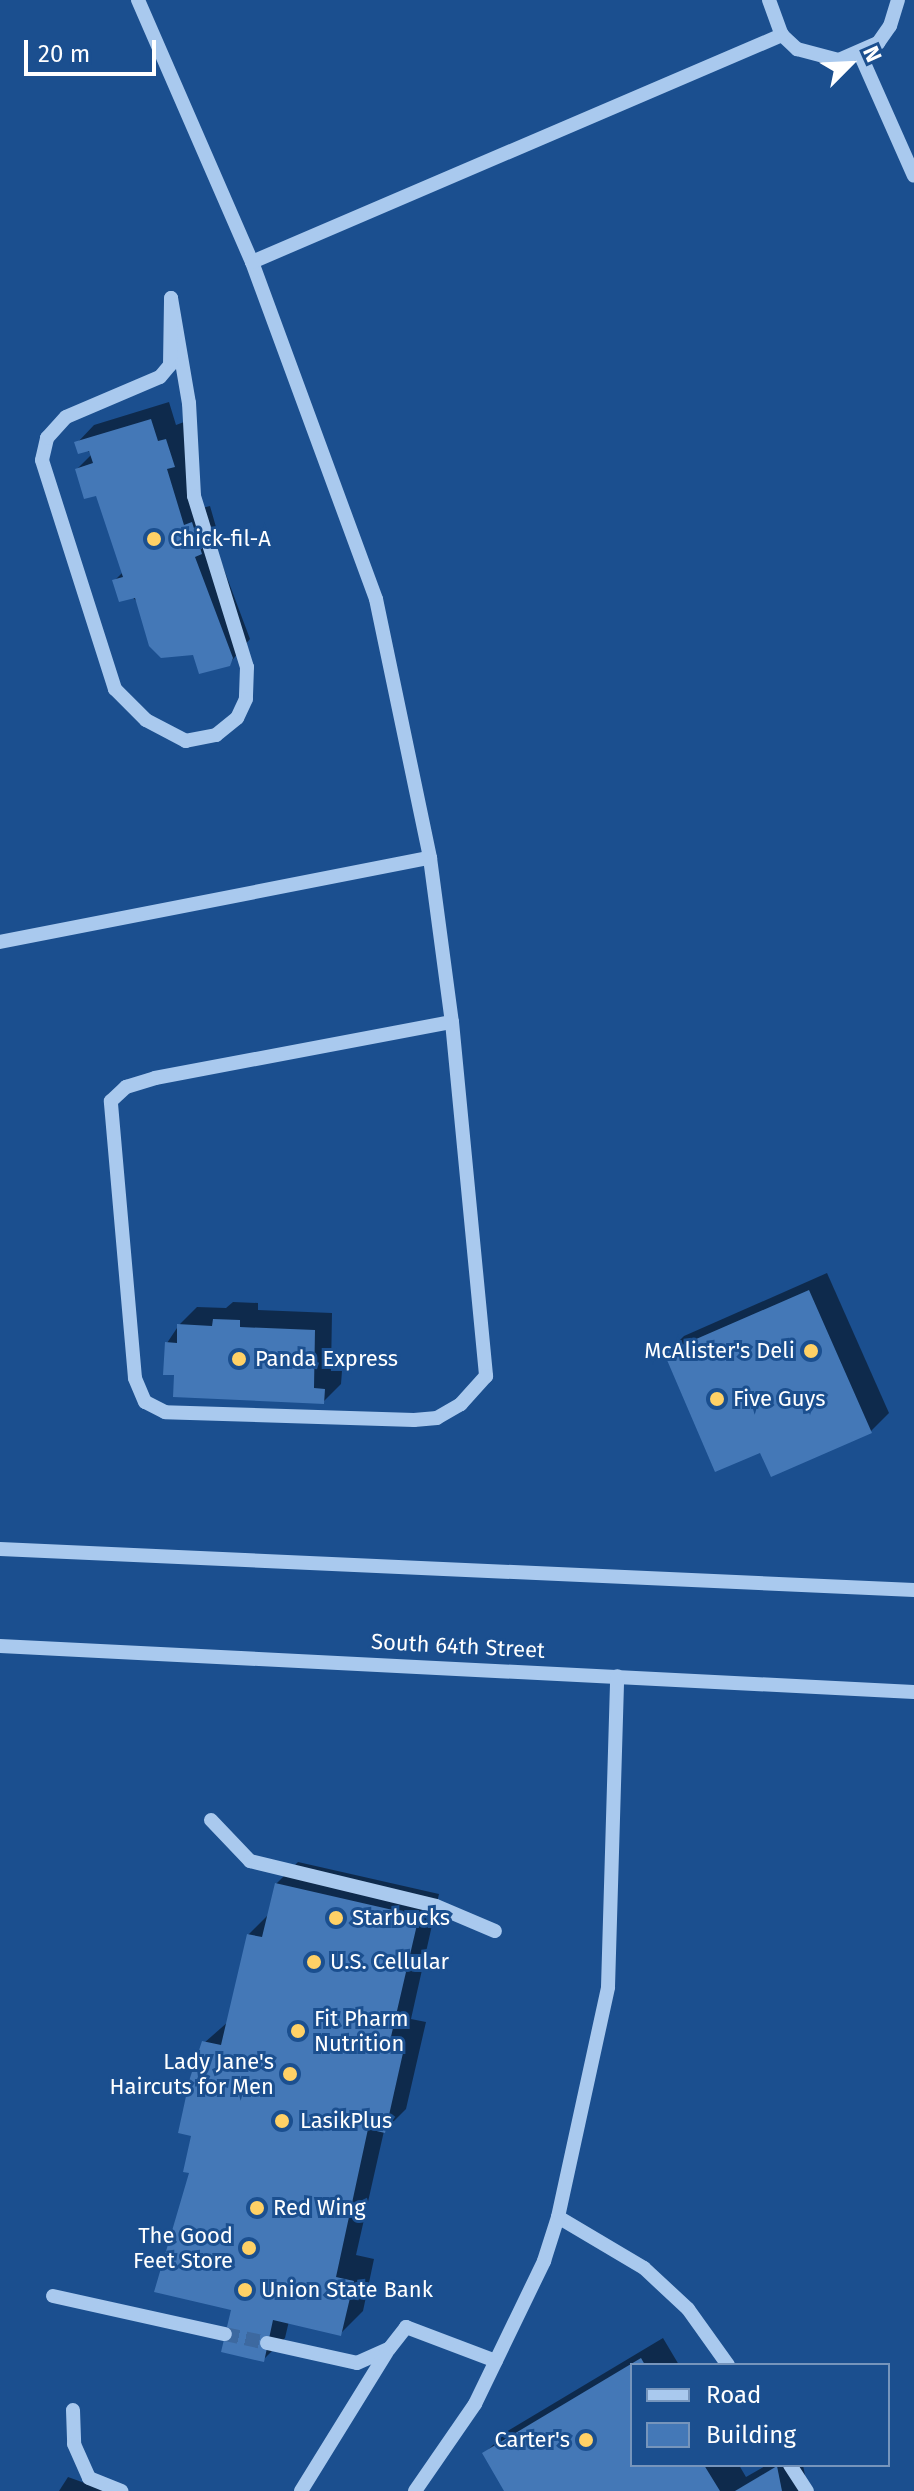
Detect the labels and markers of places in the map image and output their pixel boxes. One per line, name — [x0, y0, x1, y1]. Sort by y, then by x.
place label: Chick-fil-A — [170, 526, 271, 552]
marker: Chick-fil-A — [145, 530, 163, 548]
place label: McAlister's Deli — [644, 1338, 795, 1364]
marker: McAlister's Deli — [802, 1342, 820, 1360]
place label: Panda Express — [255, 1346, 398, 1372]
marker: Panda Express — [230, 1350, 248, 1368]
place label: Five Guys — [733, 1386, 825, 1412]
marker: Five Guys — [708, 1390, 726, 1408]
place label: Starbucks — [352, 1905, 450, 1931]
marker: Starbucks — [327, 1909, 345, 1927]
place label: U.S. Cellular — [330, 1949, 449, 1975]
marker: U.S. Cellular — [305, 1953, 323, 1971]
place label: Fit Pharm Nutrition — [314, 2005, 409, 2056]
marker: Fit Pharm Nutrition — [289, 2022, 307, 2040]
place label: Lady Jane's Haircuts for Men — [110, 2048, 274, 2100]
marker: Lady Jane's Haircuts for Men — [281, 2065, 299, 2083]
place label: LasikPlus — [300, 2108, 392, 2134]
marker: LasikPlus — [271, 2110, 293, 2132]
place label: Red Wing — [273, 2195, 366, 2221]
marker: Red Wing — [248, 2199, 266, 2217]
place label: The Good Feet Store — [133, 2222, 233, 2274]
marker: The Good Feet Store — [240, 2239, 258, 2257]
place label: Union State Bank — [261, 2277, 433, 2303]
marker: Union State Bank — [236, 2281, 254, 2299]
place label: Carter's — [494, 2427, 570, 2453]
marker: Carter's — [577, 2431, 595, 2449]

